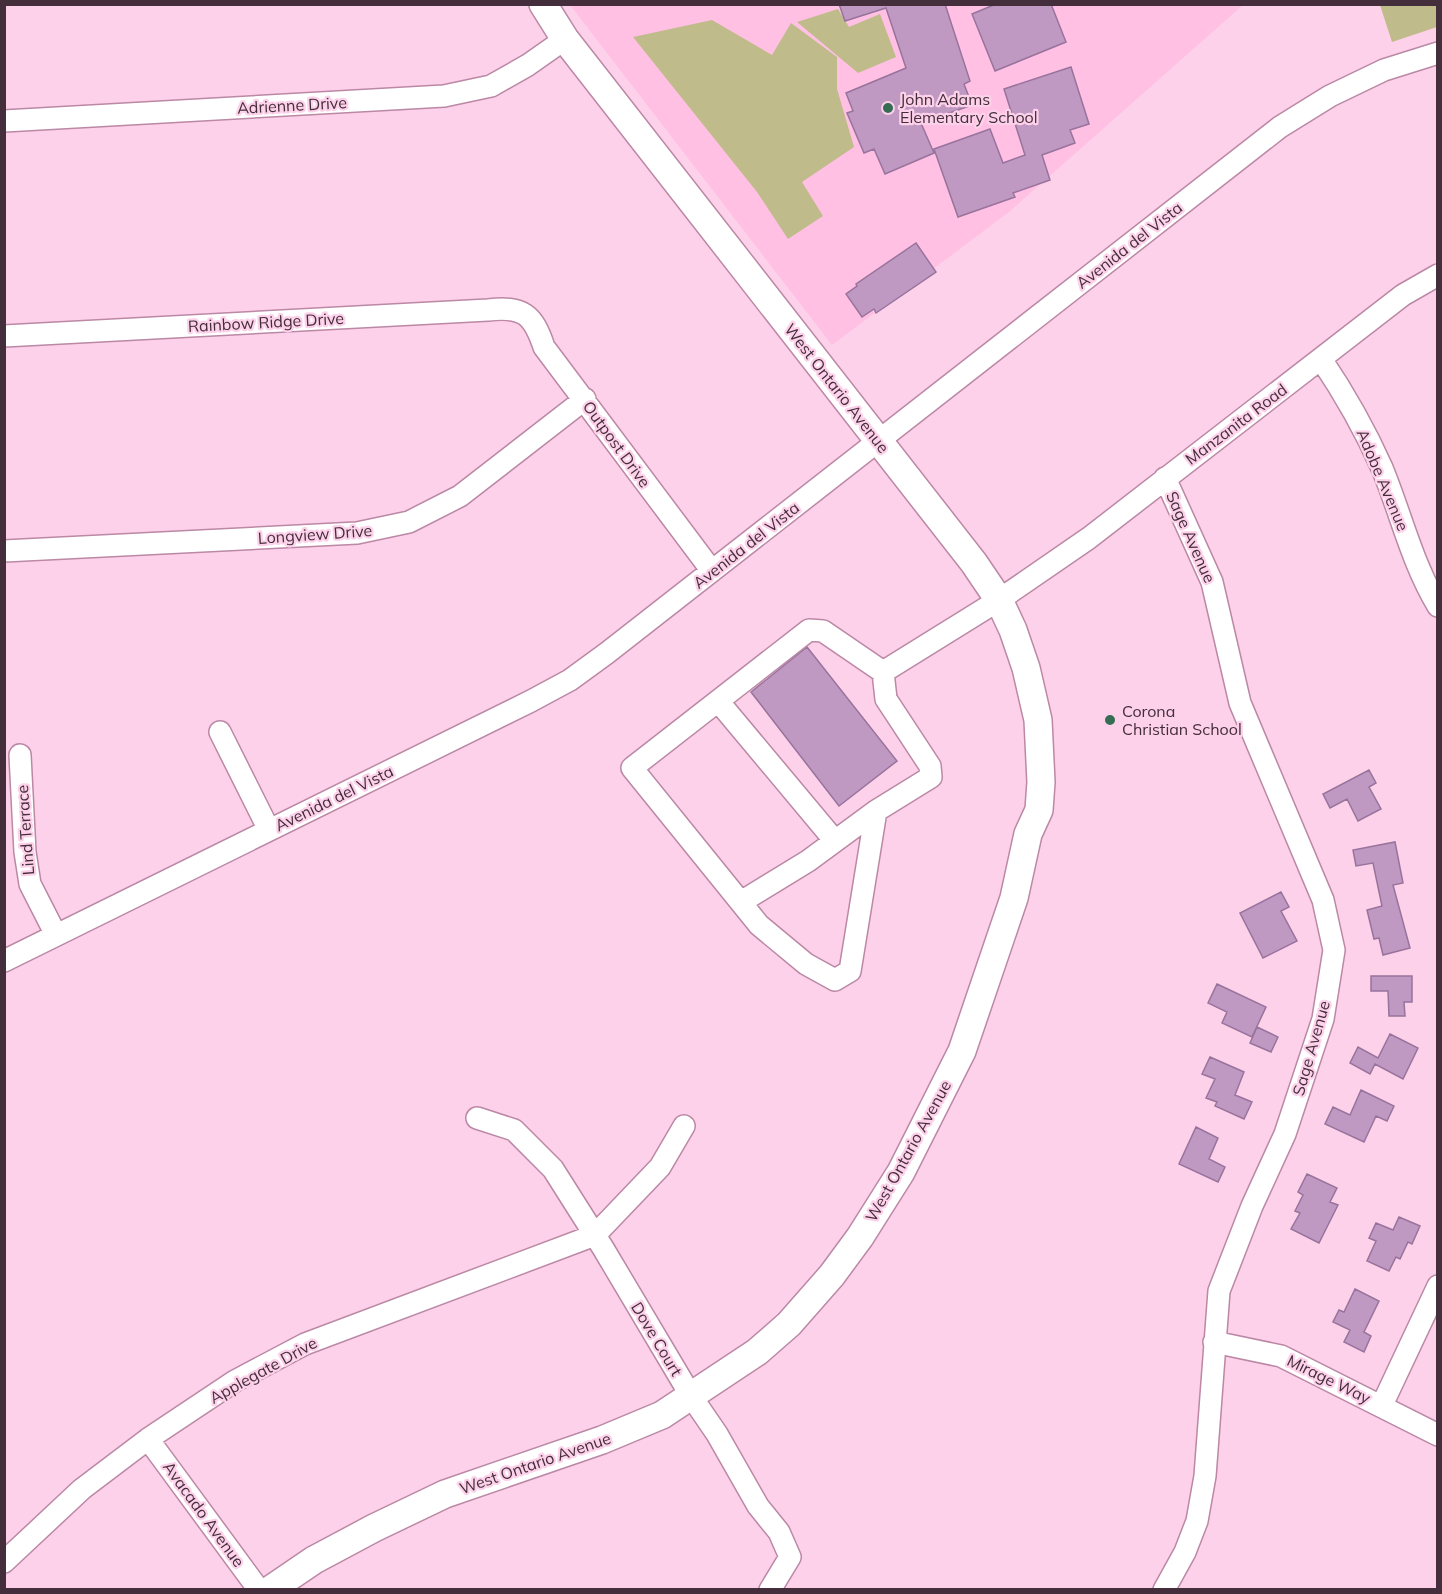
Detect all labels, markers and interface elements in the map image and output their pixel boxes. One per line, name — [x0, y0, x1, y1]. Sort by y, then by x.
place label: John Adams Elementary School — [900, 89, 1038, 127]
street label: Adrienne Drive — [237, 92, 347, 118]
marker: John Adams Elementary School — [881, 101, 895, 115]
street label: Avenida del Vista — [1072, 197, 1186, 293]
street label: Rainbow Ridge Drive — [187, 308, 345, 336]
street label: West Ontario Avenue — [780, 319, 894, 457]
street label: Manzanita Road — [1181, 379, 1291, 469]
street label: Outpost Drive — [579, 397, 655, 491]
street label: Adobe Avenue — [1353, 426, 1413, 534]
street label: Sage Avenue — [1162, 488, 1220, 586]
street label: Avenida del Vista — [689, 497, 803, 593]
street label: Longview Drive — [257, 520, 373, 548]
place label: Corona Christian School — [1122, 701, 1242, 739]
marker: Corona Christian School — [1103, 713, 1117, 727]
street label: Avenida del Vista — [272, 761, 396, 835]
street label: Lind Terrace — [12, 784, 38, 876]
street label: Sage Avenue — [1288, 998, 1334, 1098]
street label: West Ontario Avenue — [861, 1077, 955, 1225]
street label: Dove Court — [627, 1298, 687, 1380]
street label: Applegate Drive — [206, 1332, 320, 1408]
street label: Mirage Way — [1284, 1350, 1374, 1408]
street label: West Ontario Avenue — [457, 1428, 613, 1498]
street label: Avacado Avenue — [159, 1457, 249, 1571]

